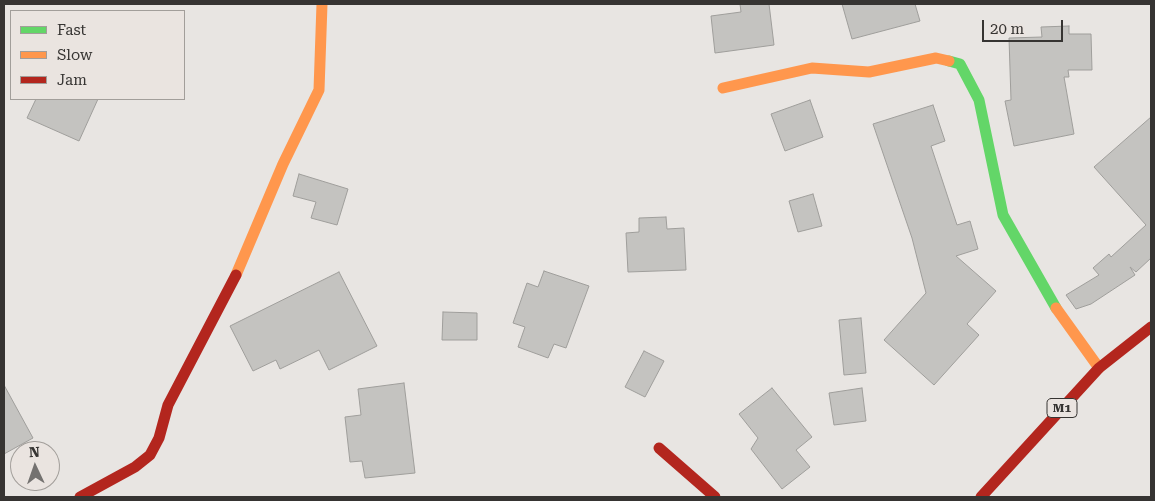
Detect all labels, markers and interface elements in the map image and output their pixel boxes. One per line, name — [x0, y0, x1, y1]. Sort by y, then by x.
legend — [10, 10, 185, 100]
scale bar — [985, 10, 1066, 42]
text: 20 m — [990, 20, 1024, 38]
text: Fast — [57, 21, 86, 39]
text: Slow — [57, 46, 92, 64]
text: Jam — [57, 71, 87, 89]
road number: M1 — [1047, 398, 1077, 418]
north arrow — [10, 441, 60, 491]
text: N — [28, 444, 40, 460]

